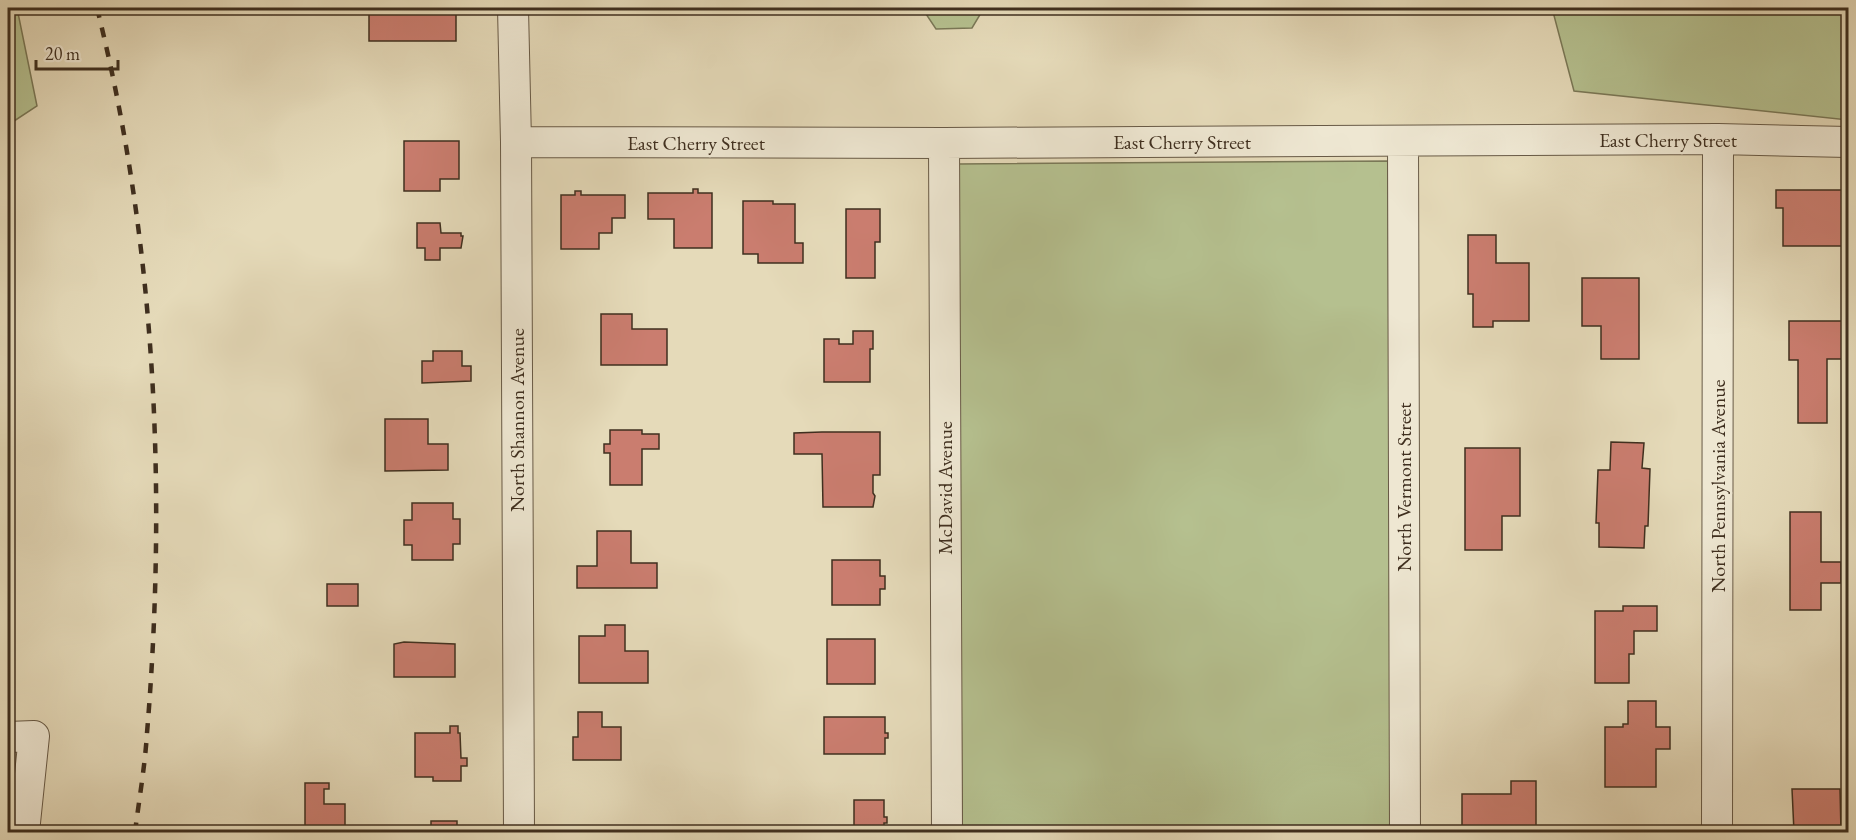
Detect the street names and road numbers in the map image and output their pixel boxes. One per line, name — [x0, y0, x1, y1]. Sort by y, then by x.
street label: East Cherry Street — [1599, 127, 1738, 153]
street label: East Cherry Street — [1113, 129, 1252, 155]
street label: East Cherry Street — [627, 130, 766, 156]
street label: North Shannon Avenue — [504, 328, 530, 512]
street label: North Pennsylvania Avenue — [1705, 379, 1731, 593]
street label: North Vermont Street — [1391, 402, 1417, 572]
street label: McDavid Avenue — [932, 421, 958, 555]

